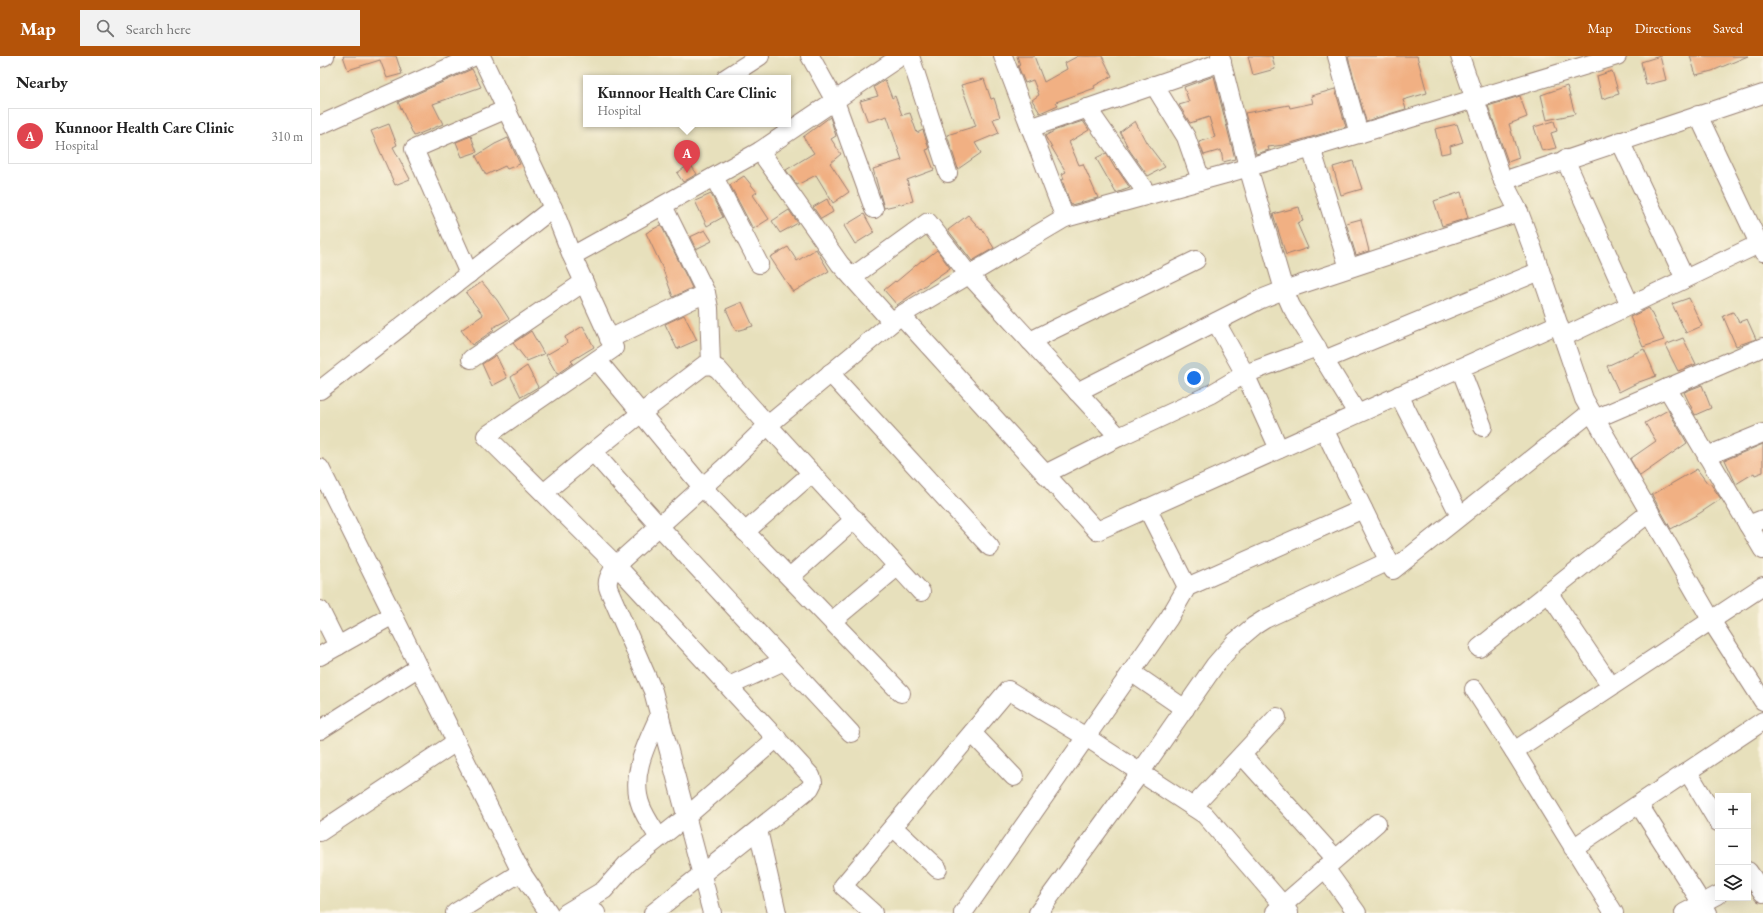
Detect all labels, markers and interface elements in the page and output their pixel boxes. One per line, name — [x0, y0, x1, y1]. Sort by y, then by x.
search box — [80, 10, 360, 46]
text: Map — [20, 16, 56, 41]
icon: search — [94, 17, 116, 39]
text: Search here — [126, 19, 191, 38]
text: Map — [1587, 19, 1613, 37]
text: Directions — [1635, 19, 1691, 37]
text: Saved — [1713, 19, 1743, 37]
text: Nearby — [16, 71, 68, 93]
popup — [583, 75, 791, 127]
text: Kunnoor Health Care Clinic — [598, 83, 776, 102]
text: Hospital — [598, 102, 641, 119]
text: Kunnoor Health Care Clinic — [55, 118, 234, 137]
text: A — [25, 128, 35, 145]
text: 310 m — [272, 128, 303, 145]
text: Hospital — [55, 137, 99, 154]
pin: A — [674, 140, 700, 173]
your location — [1184, 368, 1204, 388]
map controls — [1715, 793, 1751, 901]
button: + — [1715, 793, 1751, 829]
button: − — [1715, 829, 1751, 865]
button: layers — [1715, 865, 1751, 901]

